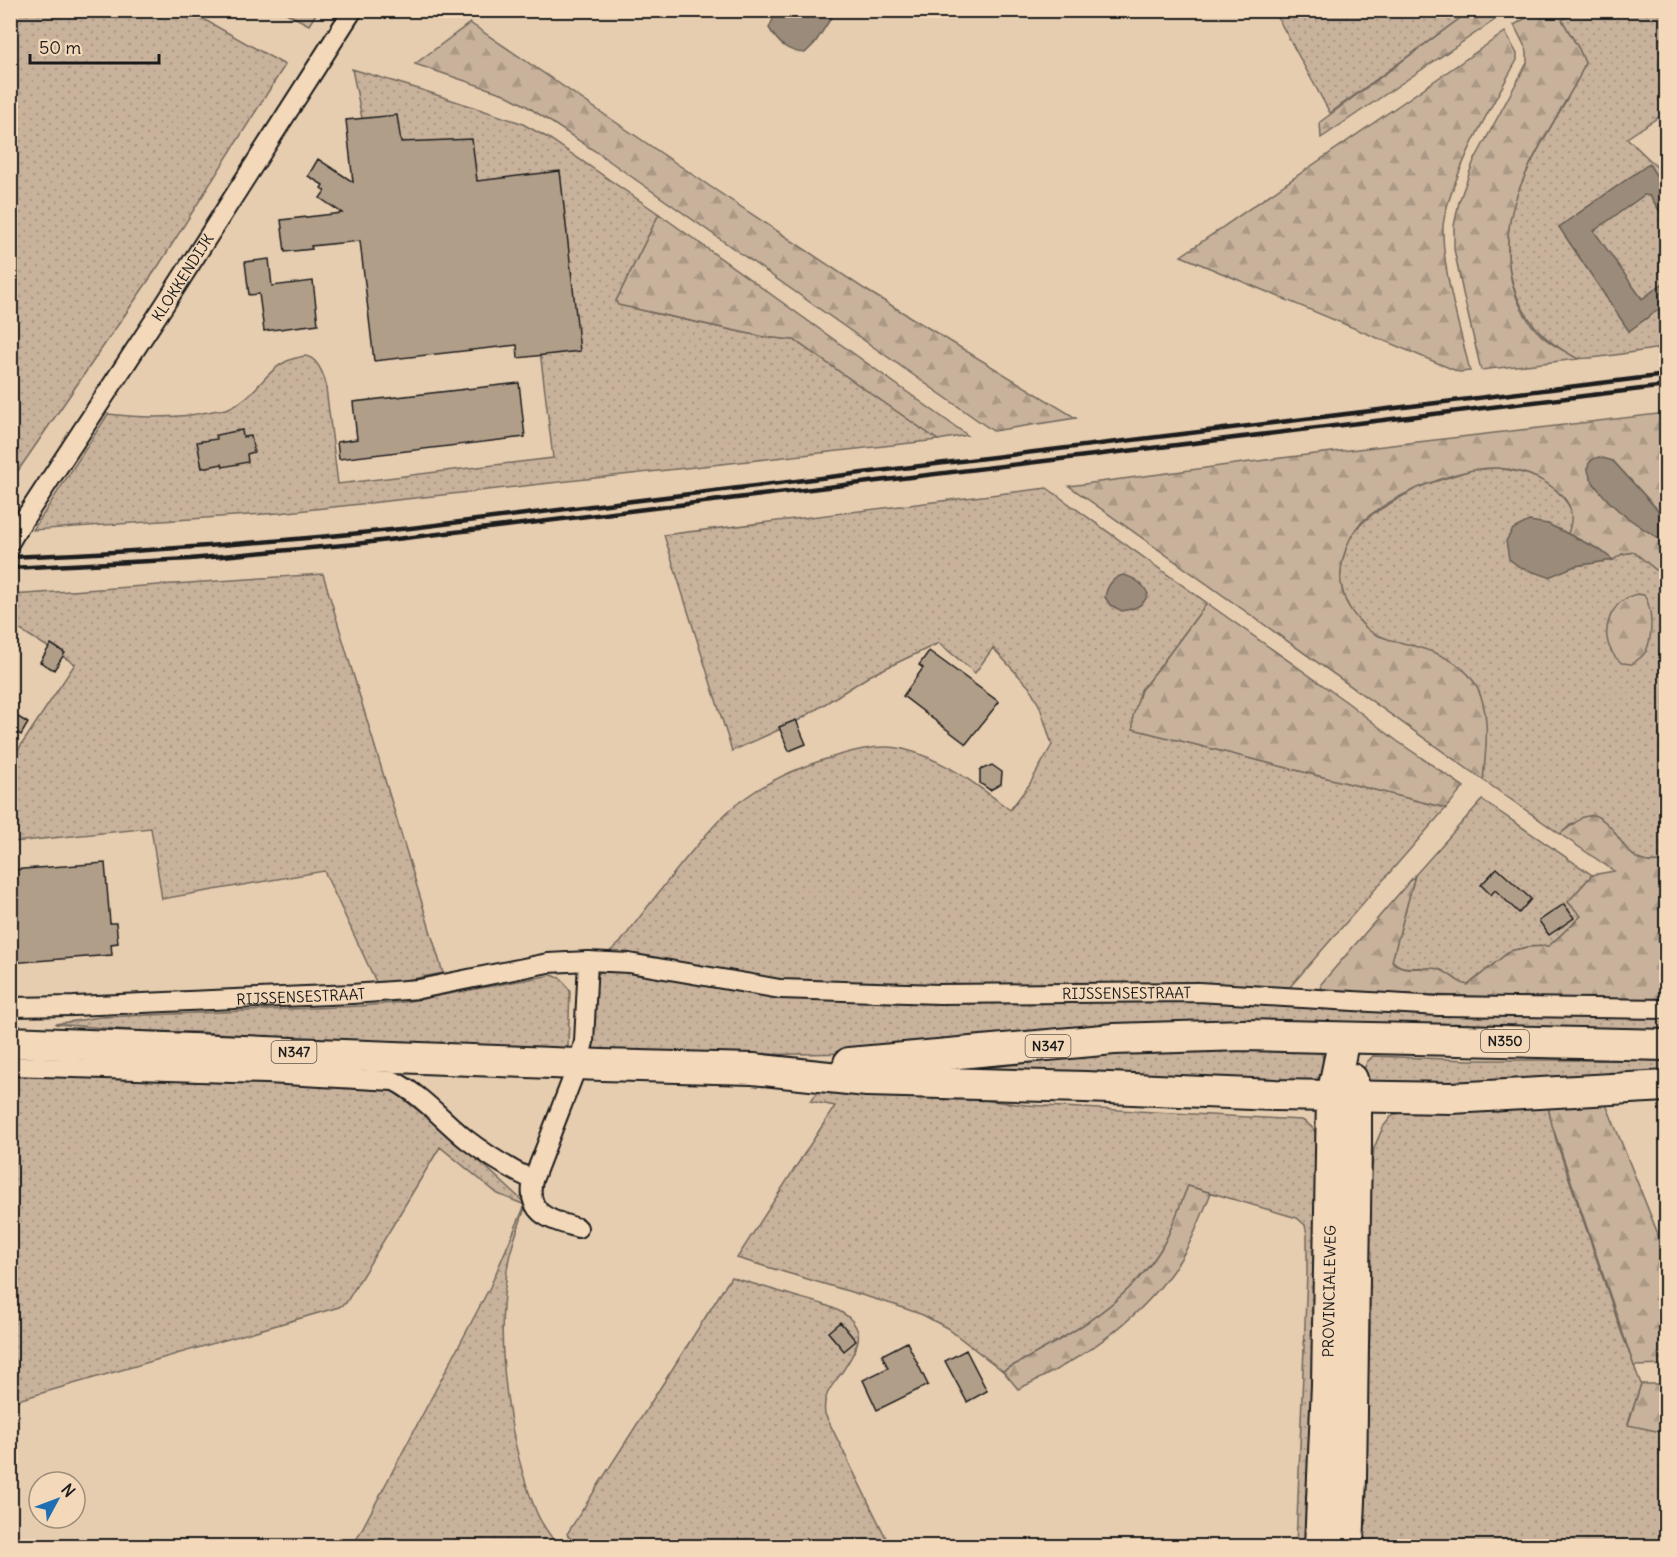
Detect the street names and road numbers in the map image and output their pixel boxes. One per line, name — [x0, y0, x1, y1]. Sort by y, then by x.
street label: KLOKKENDIJK — [147, 229, 218, 324]
street label: RIJSSENSESTRAAT — [1062, 983, 1191, 1003]
street label: RIJSSENSESTRAAT — [236, 984, 366, 1008]
road number: N350 — [1481, 1030, 1529, 1052]
road number: N347 — [1026, 1035, 1070, 1057]
road number: N347 — [272, 1041, 316, 1063]
street label: PROVINCIALEWEG — [1318, 1225, 1339, 1358]

